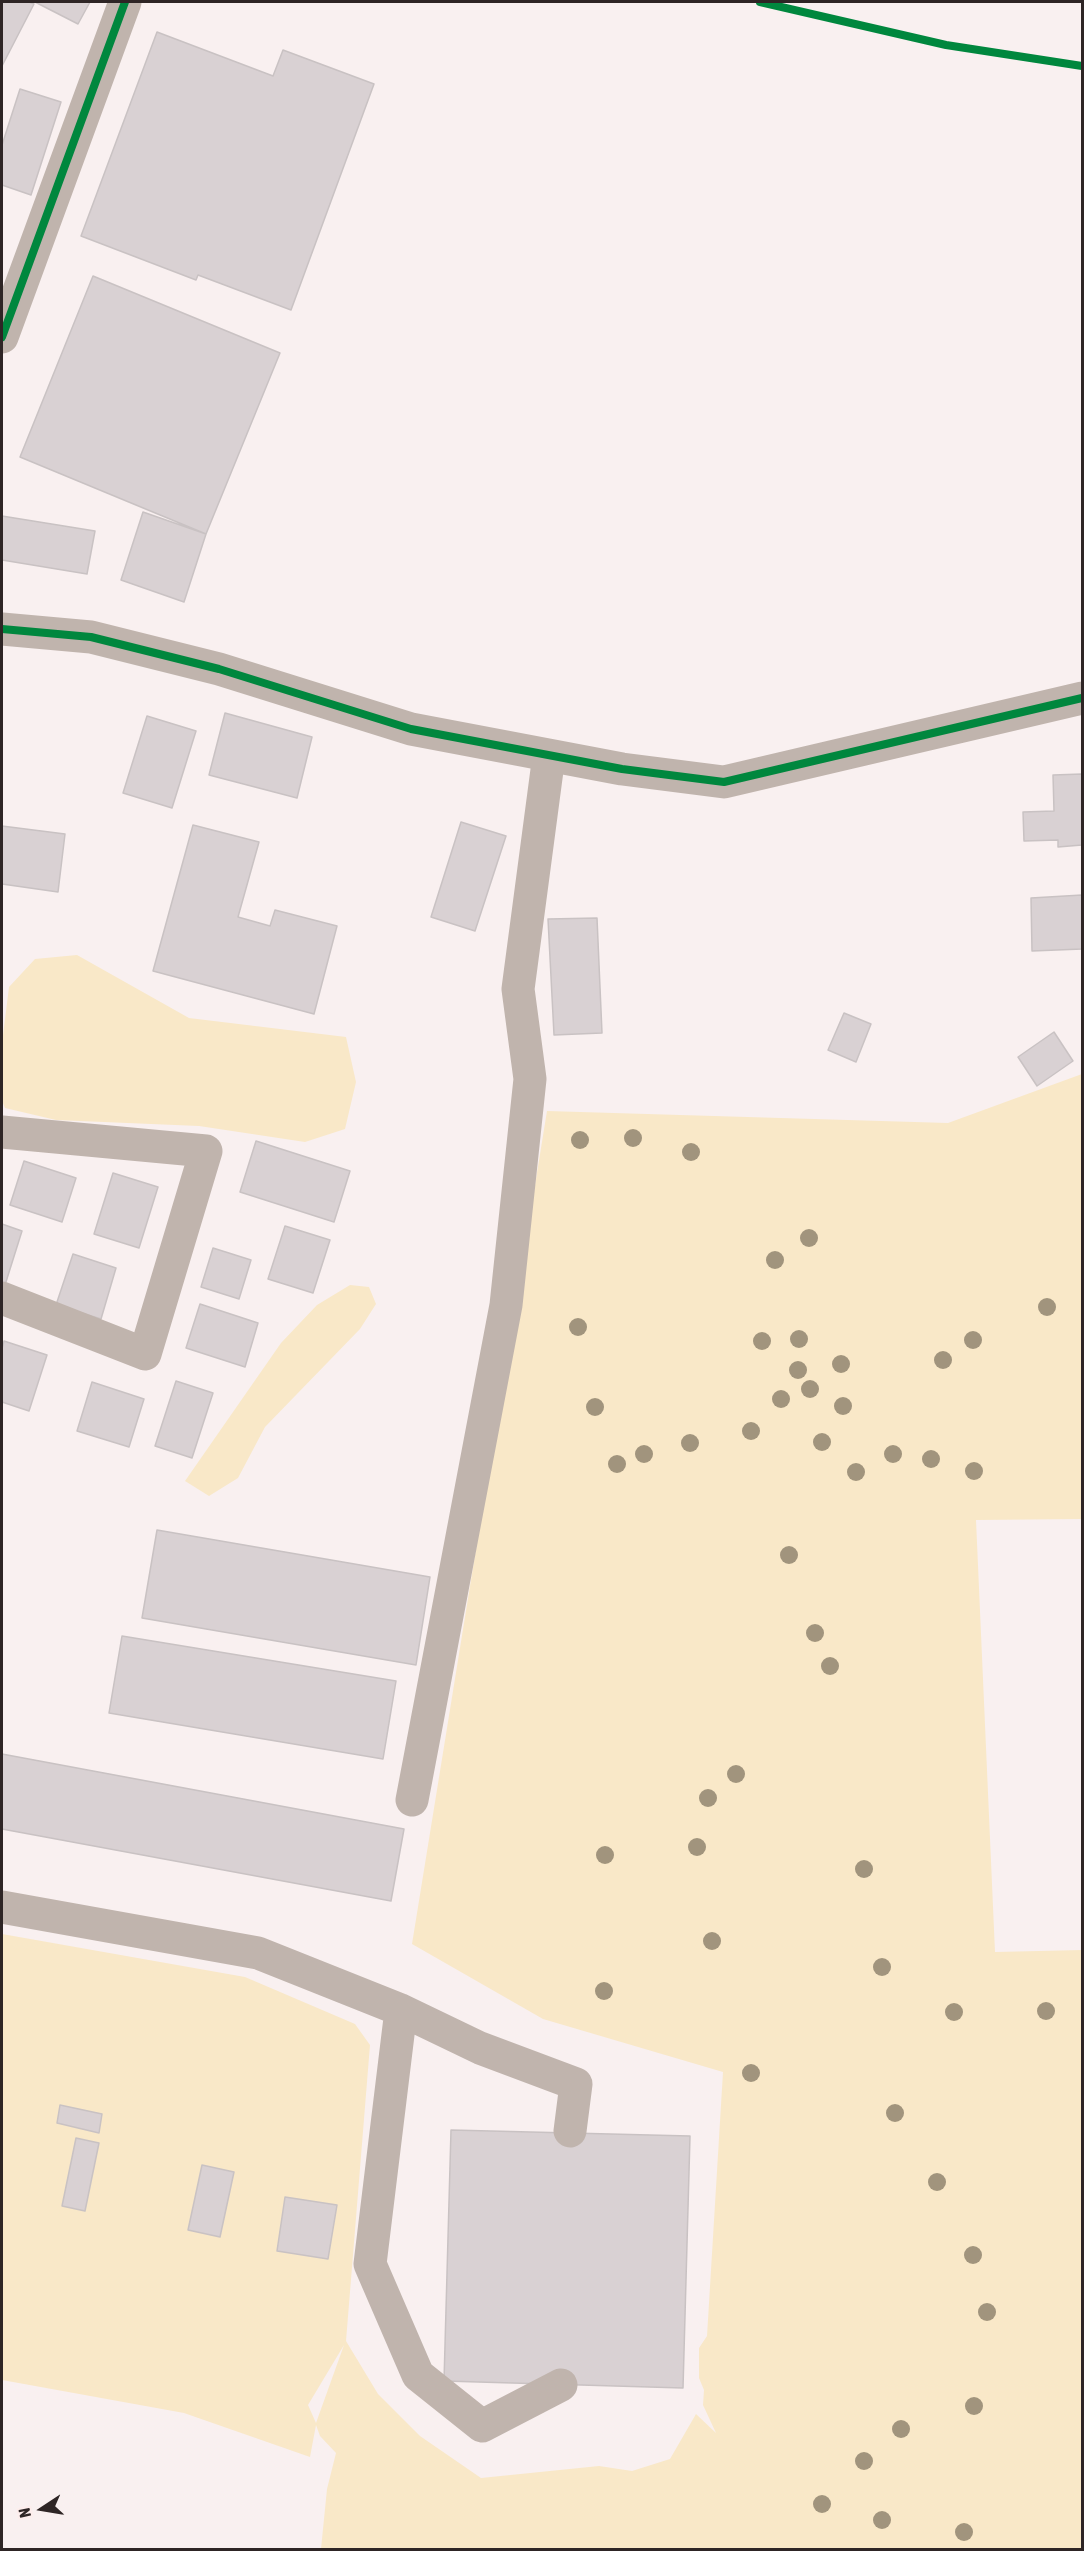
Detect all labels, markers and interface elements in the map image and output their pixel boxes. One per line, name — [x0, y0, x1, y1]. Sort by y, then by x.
north arrow — [12, 2479, 72, 2539]
text: N — [15, 2506, 34, 2519]

